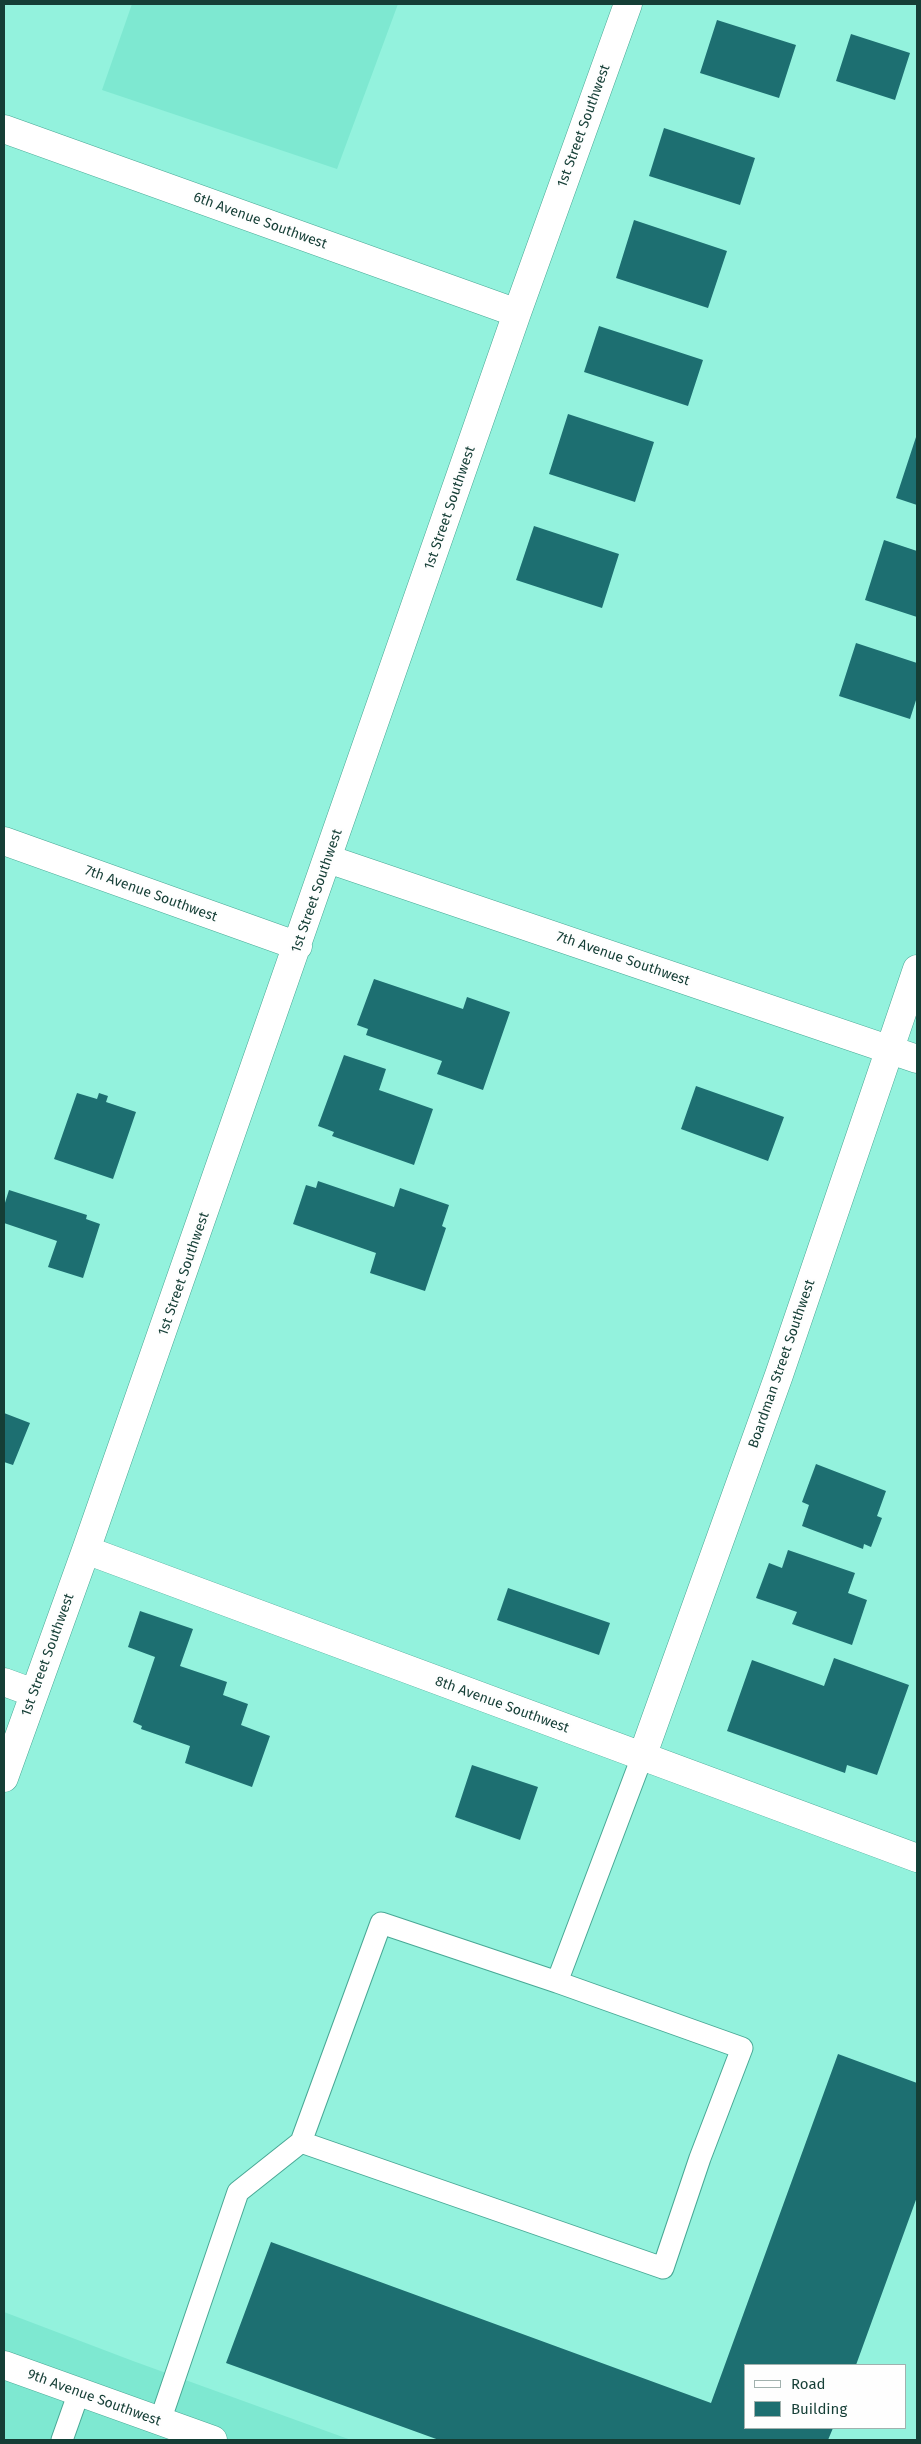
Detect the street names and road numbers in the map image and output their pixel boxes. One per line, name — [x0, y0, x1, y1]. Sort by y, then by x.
street label: 1st Street Southwest — [554, 62, 614, 190]
street label: 6th Avenue Southwest — [191, 189, 329, 253]
street label: 1st Street Southwest — [421, 444, 479, 572]
street label: 1st Street Southwest — [288, 827, 346, 955]
street label: 7th Avenue Southwest — [82, 862, 220, 926]
street label: 7th Avenue Southwest — [554, 928, 692, 990]
street label: 1st Street Southwest — [155, 1210, 213, 1338]
street label: Boardman Street Southwest — [745, 1277, 819, 1451]
street label: 1st Street Southwest — [18, 1591, 78, 1719]
street label: 8th Avenue Southwest — [433, 1673, 571, 1737]
street label: 9th Avenue Southwest — [25, 2366, 163, 2430]

